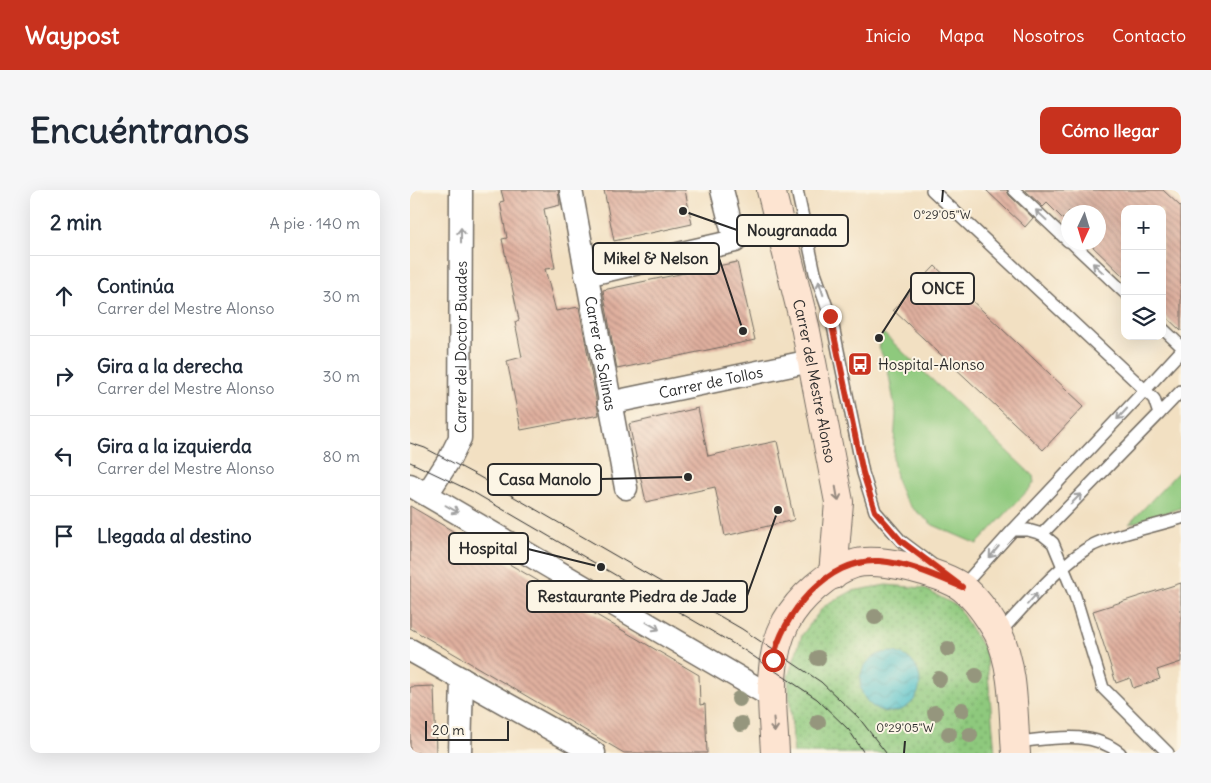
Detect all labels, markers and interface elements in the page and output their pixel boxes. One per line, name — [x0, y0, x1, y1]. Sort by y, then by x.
text: Waypost — [25, 20, 119, 50]
text: Inicio — [865, 24, 911, 47]
text: Mapa — [939, 24, 984, 47]
text: Nosotros — [1012, 24, 1084, 47]
text: Contacto — [1112, 24, 1186, 47]
button: Cómo llegar — [1040, 107, 1181, 154]
text: Encuéntranos — [30, 108, 249, 152]
north arrow — [1061, 205, 1106, 250]
map controls — [1121, 205, 1166, 340]
button: + — [1121, 205, 1166, 250]
text: 0°29'05"W — [913, 207, 971, 222]
text: 2 min — [50, 209, 102, 236]
one-way arrow — [1035, 209, 1048, 221]
text: A pie · 140 m — [269, 213, 360, 233]
callout: Nougranada — [737, 215, 848, 246]
text: Nougranada — [747, 220, 837, 241]
one-way arrow — [456, 227, 466, 244]
callout: Mikel & Nelson — [593, 243, 719, 274]
text: Mikel & Nelson — [603, 248, 709, 268]
button: − — [1121, 250, 1166, 295]
street label: Carrer del Doctor Buades — [451, 261, 470, 433]
one-way arrow — [1091, 262, 1104, 274]
callout: ONCE — [911, 273, 974, 304]
text: Continúa — [97, 274, 174, 298]
text: ONCE — [921, 278, 965, 298]
one-way arrow — [815, 281, 825, 297]
icon: ahead — [50, 282, 78, 310]
text: 30 m — [323, 286, 360, 306]
street label: Carrer de Salinas — [581, 294, 621, 412]
button: layers — [1121, 295, 1166, 340]
street label: Carrer del Mestre Alonso — [789, 297, 841, 464]
text: Carrer del Mestre Alonso — [97, 298, 274, 318]
route end — [819, 305, 842, 328]
bus stop icon: Hospital-Alonso — [847, 351, 873, 377]
text: Gira a la derecha — [97, 354, 243, 378]
place label: Hospital-Alonso — [878, 355, 985, 374]
icon: right — [50, 362, 78, 390]
street label: Carrer de Tollos — [657, 362, 765, 402]
text: 30 m — [323, 366, 360, 386]
text: Carrer del Mestre Alonso — [97, 378, 274, 398]
one-way arrow — [1116, 408, 1128, 421]
text: Gira a la izquierda — [97, 434, 252, 458]
icon: left — [50, 442, 78, 470]
text: 80 m — [322, 446, 360, 466]
text: Carrer del Mestre Alonso — [97, 458, 274, 478]
callout: Casa Manolo — [488, 464, 601, 495]
text: Casa Manolo — [499, 469, 591, 489]
one-way arrow — [833, 486, 843, 502]
one-way arrow — [1070, 493, 1082, 505]
one-way arrow — [445, 504, 460, 514]
icon: arrive — [50, 522, 78, 550]
text: Llegada al destino — [97, 524, 252, 548]
callout: Hospital — [449, 533, 528, 564]
text: Hospital — [459, 538, 517, 559]
one-way arrow — [989, 545, 1000, 558]
callout: Restaurante Piedra de Jade — [527, 581, 747, 612]
text: Restaurante Piedra de Jade — [537, 586, 737, 606]
one-way arrow — [1026, 592, 1037, 605]
one-way arrow — [646, 622, 660, 632]
route start — [762, 649, 785, 672]
one-way arrow — [769, 717, 778, 733]
scale bar — [425, 718, 509, 741]
text: 0°29'05"W — [876, 720, 934, 735]
text: 20 m — [432, 721, 465, 739]

